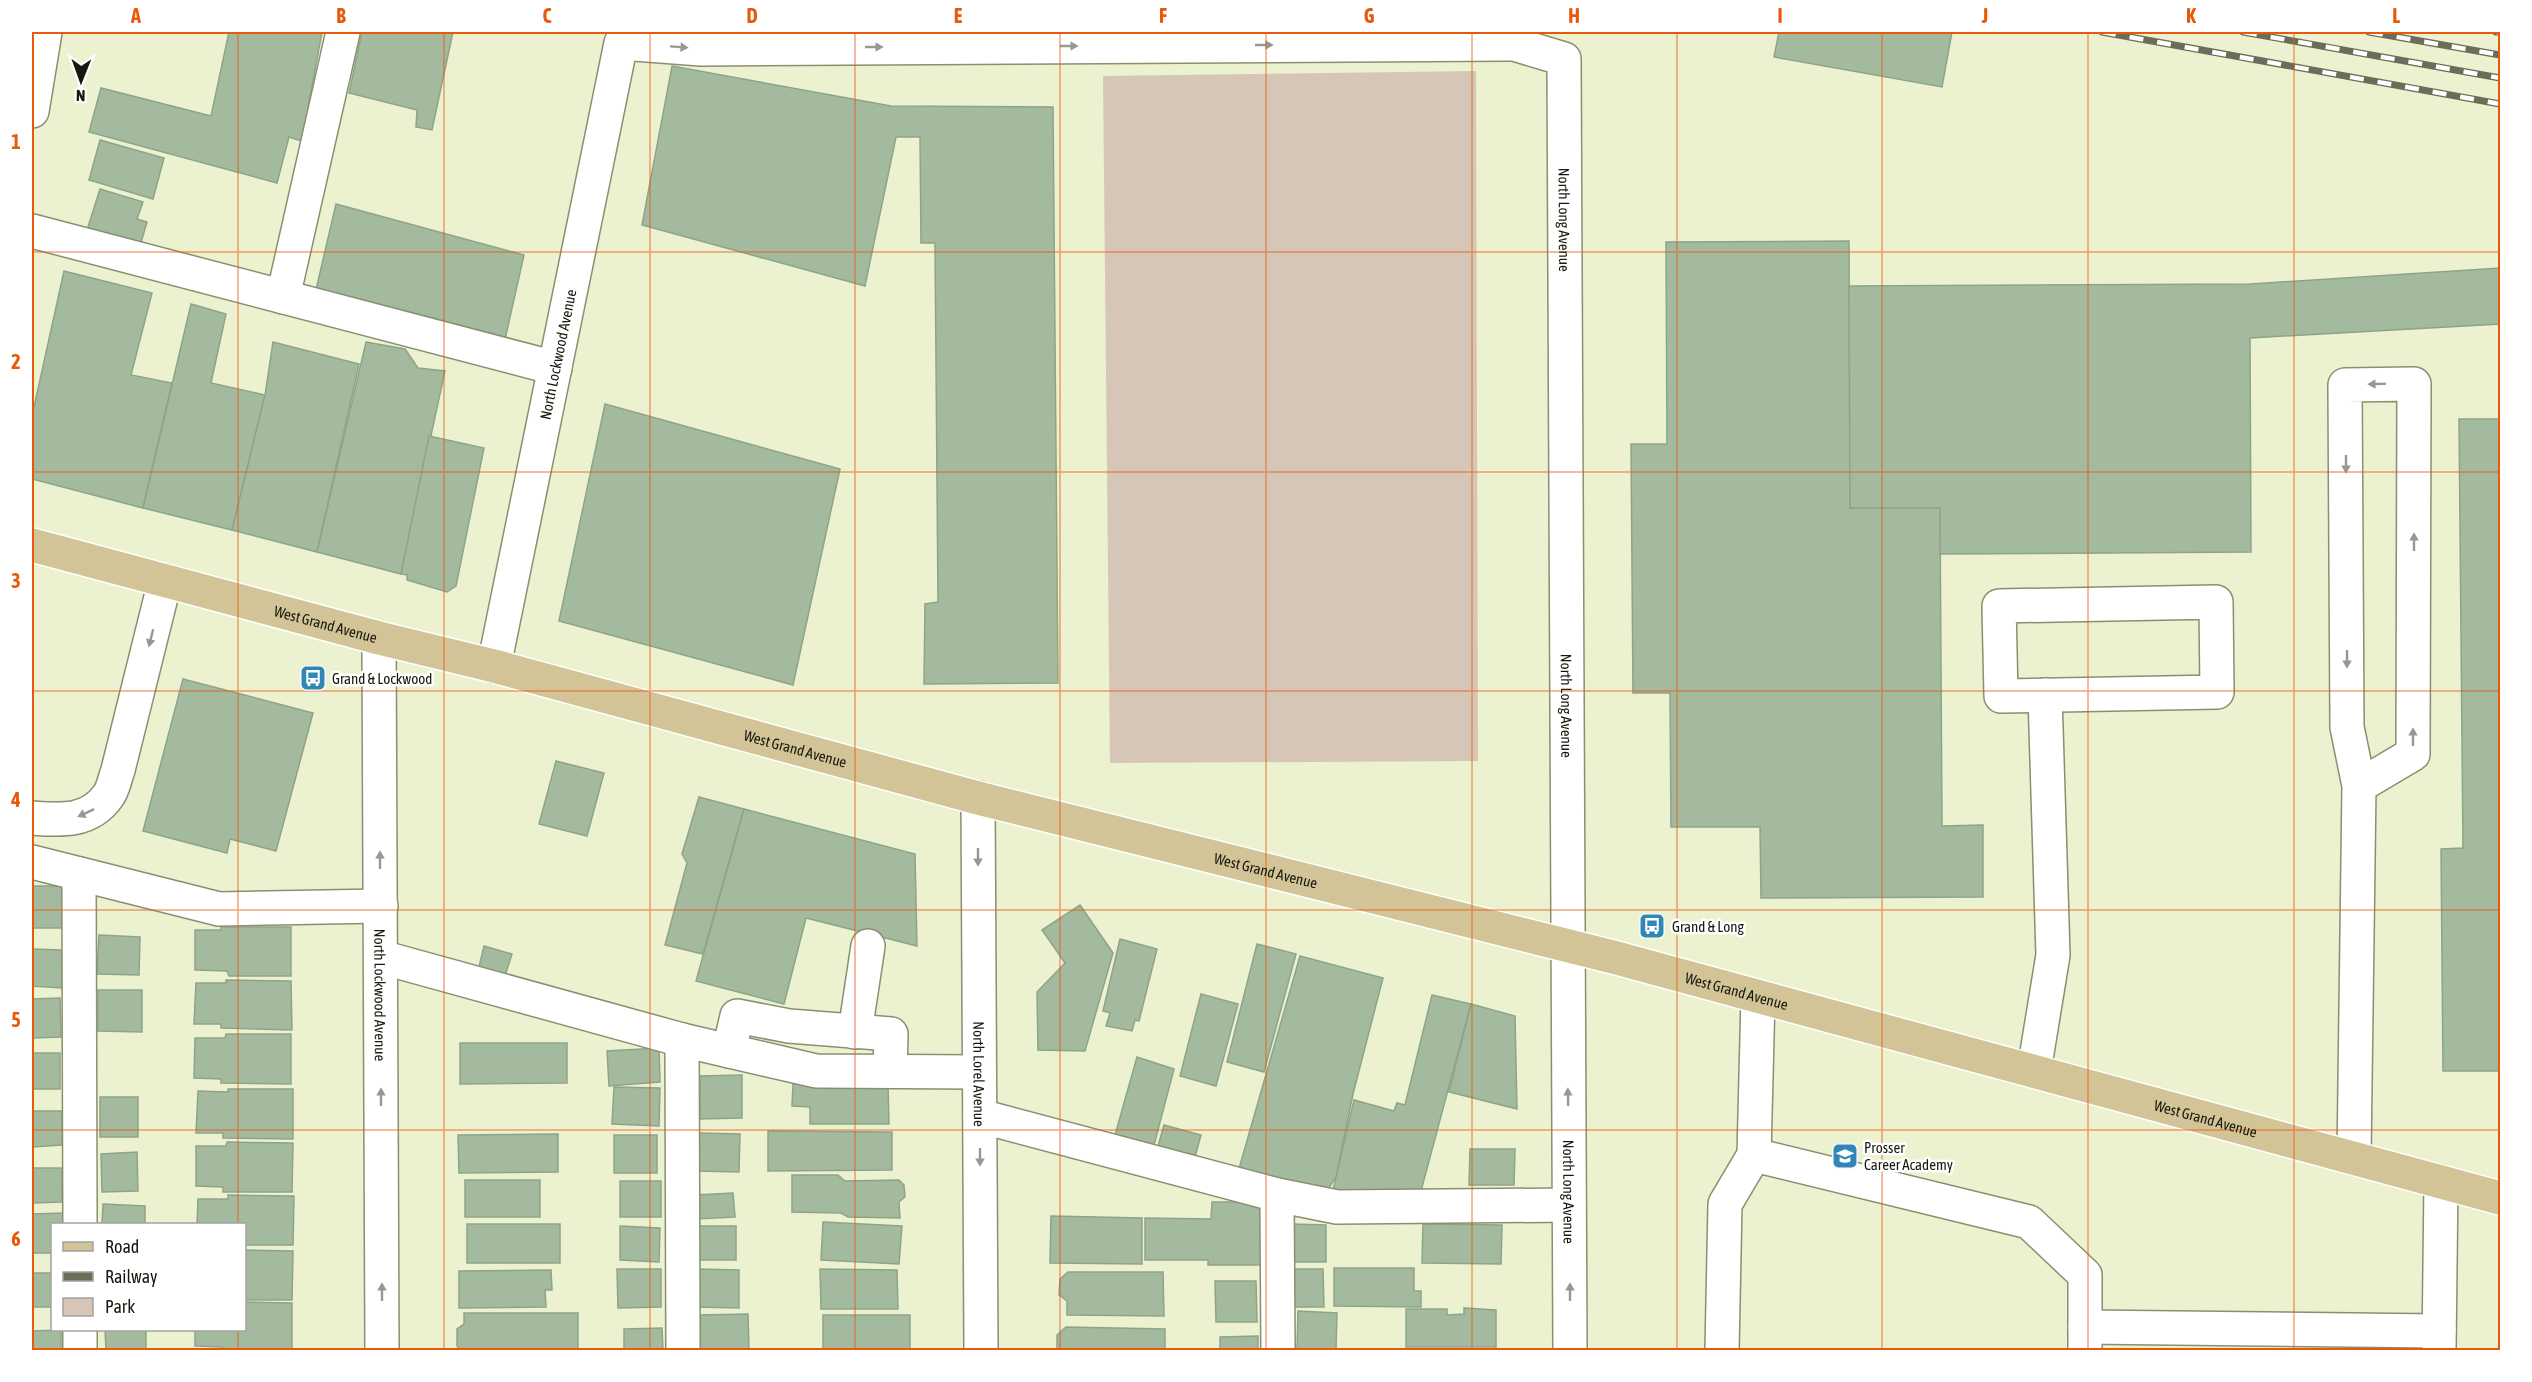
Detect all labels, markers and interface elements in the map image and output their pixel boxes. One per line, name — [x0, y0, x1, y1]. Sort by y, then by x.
text: A — [130, 4, 141, 27]
text: B — [336, 4, 346, 27]
text: C — [543, 4, 552, 27]
text: D — [746, 4, 758, 27]
text: E — [954, 4, 963, 27]
text: F — [1159, 4, 1167, 27]
text: G — [1364, 4, 1375, 27]
text: H — [1568, 4, 1580, 27]
text: I — [1777, 4, 1783, 27]
text: J — [1981, 4, 1988, 27]
text: K — [2186, 4, 2196, 27]
text: L — [2392, 4, 2400, 27]
one-way arrow — [1255, 40, 1274, 50]
one-way arrow — [1060, 41, 1079, 51]
one-way arrow — [670, 42, 689, 52]
one-way arrow — [865, 42, 884, 52]
north arrow — [51, 51, 111, 111]
text: N — [76, 87, 86, 105]
text: 1 — [11, 130, 21, 153]
street label: North Long Avenue — [1556, 168, 1573, 272]
street label: North Lockwood Avenue — [536, 288, 579, 421]
text: 2 — [11, 350, 21, 373]
one-way arrow — [2368, 379, 2387, 389]
one-way arrow — [2341, 455, 2351, 474]
one-way arrow — [2409, 533, 2419, 552]
text: 3 — [11, 569, 21, 592]
street label: West Grand Avenue — [272, 602, 379, 646]
one-way arrow — [145, 629, 155, 647]
one-way arrow — [2342, 650, 2352, 669]
street label: North Long Avenue — [1558, 654, 1576, 758]
bus stop icon: Grand & Lockwood — [298, 663, 328, 693]
place label: Grand & Lockwood — [332, 670, 432, 687]
street label: West Grand Avenue — [742, 726, 849, 770]
one-way arrow — [2408, 728, 2418, 747]
text: 4 — [10, 788, 21, 811]
one-way arrow — [77, 808, 95, 818]
one-way arrow — [973, 847, 983, 866]
street label: West Grand Avenue — [1212, 849, 1320, 891]
one-way arrow — [375, 851, 385, 870]
bus stop icon: Grand & Long — [1637, 911, 1667, 941]
place label: Grand & Long — [1672, 918, 1744, 935]
street label: North Lockwood Avenue — [372, 929, 389, 1062]
street label: West Grand Avenue — [1683, 968, 1790, 1013]
text: 5 — [11, 1008, 21, 1031]
street label: North Lorel Avenue — [971, 1021, 988, 1127]
one-way arrow — [376, 1088, 386, 1107]
one-way arrow — [1563, 1088, 1573, 1107]
street label: West Grand Avenue — [2152, 1096, 2259, 1140]
place label: Prosser Career Academy — [1864, 1139, 1953, 1173]
street label: North Long Avenue — [1561, 1140, 1578, 1244]
school or university icon: Prosser Career Academy — [1830, 1141, 1860, 1171]
one-way arrow — [975, 1147, 985, 1166]
legend — [51, 1223, 246, 1331]
text: 6 — [11, 1227, 21, 1250]
text: Road — [105, 1236, 139, 1257]
text: Railway — [105, 1266, 157, 1287]
one-way arrow — [377, 1283, 387, 1302]
one-way arrow — [1565, 1283, 1575, 1302]
text: Park — [105, 1296, 135, 1317]

